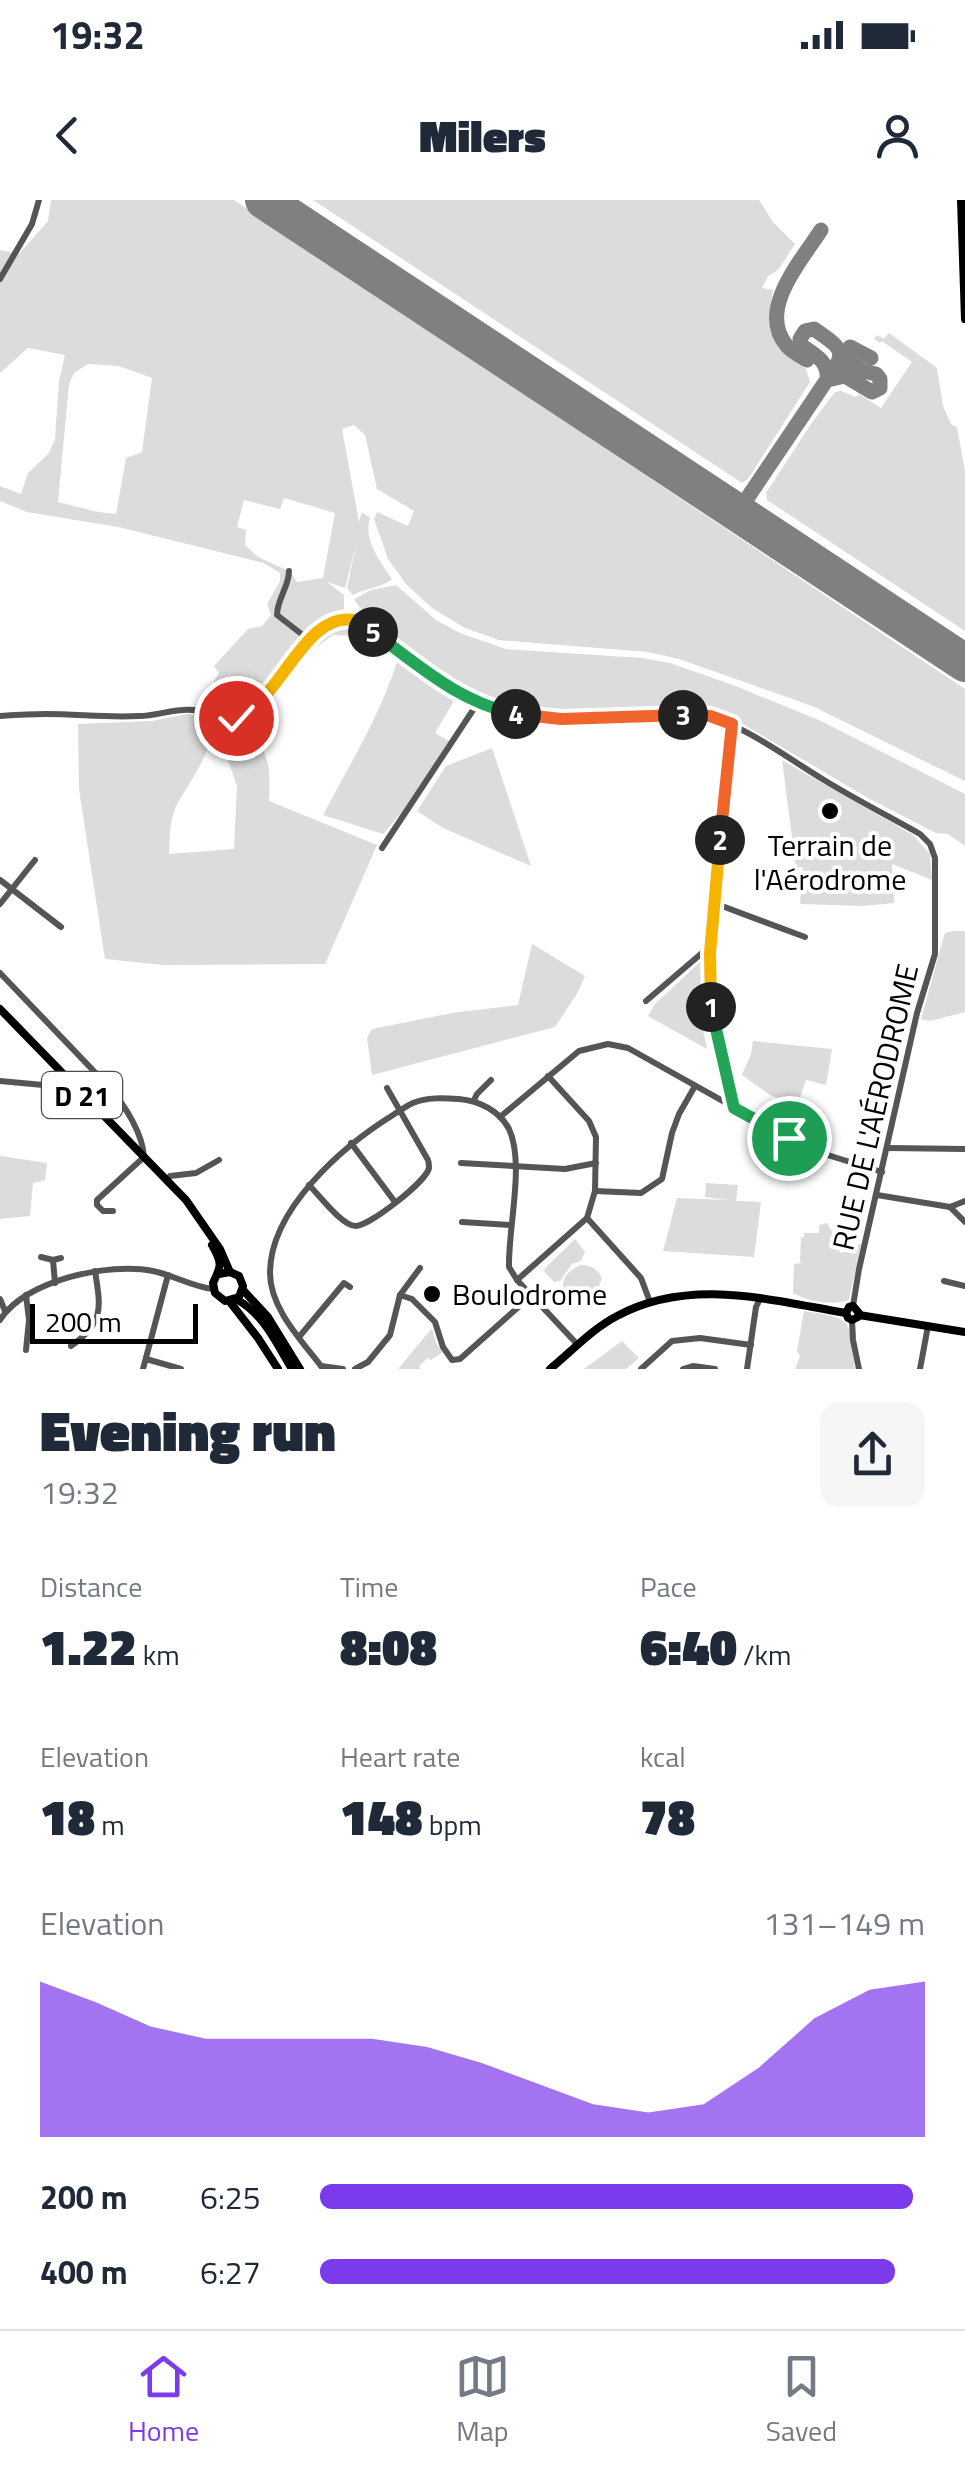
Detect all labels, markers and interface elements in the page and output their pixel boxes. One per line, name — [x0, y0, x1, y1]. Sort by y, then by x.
text: 19:32 — [50, 6, 145, 64]
text: Milers — [419, 101, 546, 169]
icon: back — [40, 108, 95, 163]
icon: person — [870, 108, 925, 163]
pin: 5 — [348, 607, 398, 657]
text: 5 — [365, 610, 381, 653]
pin — [194, 676, 279, 761]
pin: 4 — [491, 689, 541, 739]
pin: 3 — [658, 690, 708, 740]
icon: check — [209, 691, 264, 746]
text: 4 — [508, 692, 524, 735]
text: 3 — [675, 693, 691, 736]
marker: Terrain de l'Aérodrome — [819, 800, 841, 822]
pin: 2 — [695, 815, 745, 865]
text: 2 — [712, 818, 728, 861]
place label: Terrain de l'Aérodrome — [754, 822, 906, 902]
street label: RUE DE L'AÉRODROME — [820, 959, 930, 1255]
pin: 1 — [686, 982, 736, 1032]
text: 1 — [703, 985, 719, 1028]
road number: D 21 — [42, 1072, 122, 1118]
pin — [747, 1096, 832, 1181]
icon: arrive — [762, 1111, 817, 1166]
place label: Boulodrome — [452, 1271, 607, 1317]
marker: Boulodrome — [421, 1283, 443, 1305]
scale bar — [30, 1299, 198, 1344]
text: 200 m — [45, 1300, 122, 1343]
text: Evening run — [40, 1389, 336, 1472]
button: share — [820, 1402, 925, 1507]
text: 19:32 — [40, 1468, 119, 1516]
text: Distance — [40, 1565, 142, 1608]
text: Time — [340, 1565, 398, 1608]
text: Pace — [640, 1565, 697, 1608]
text: 1.22 — [40, 1608, 137, 1684]
text: 8:08 — [340, 1608, 437, 1684]
text: 6:40 — [640, 1608, 737, 1684]
text: km — [137, 1633, 180, 1676]
text: /km — [737, 1633, 791, 1676]
text: Elevation — [40, 1735, 149, 1778]
text: Heart rate — [340, 1735, 460, 1778]
text: kcal — [640, 1735, 686, 1778]
text: 18 — [40, 1778, 95, 1854]
text: 148 — [340, 1778, 423, 1854]
text: 78 — [640, 1778, 695, 1854]
text: m — [95, 1803, 125, 1846]
text: bpm — [423, 1803, 482, 1846]
text: Elevation — [40, 1899, 164, 1947]
text: 131–149 m — [763, 1899, 925, 1947]
text: 200 m — [40, 2173, 128, 2221]
text: 6:25 — [200, 2173, 261, 2221]
text: 400 m — [40, 2248, 128, 2296]
text: 6:27 — [200, 2248, 261, 2296]
tab: Home — [128, 2349, 199, 2452]
tab: Map — [455, 2349, 510, 2452]
tab: Saved — [766, 2349, 837, 2452]

